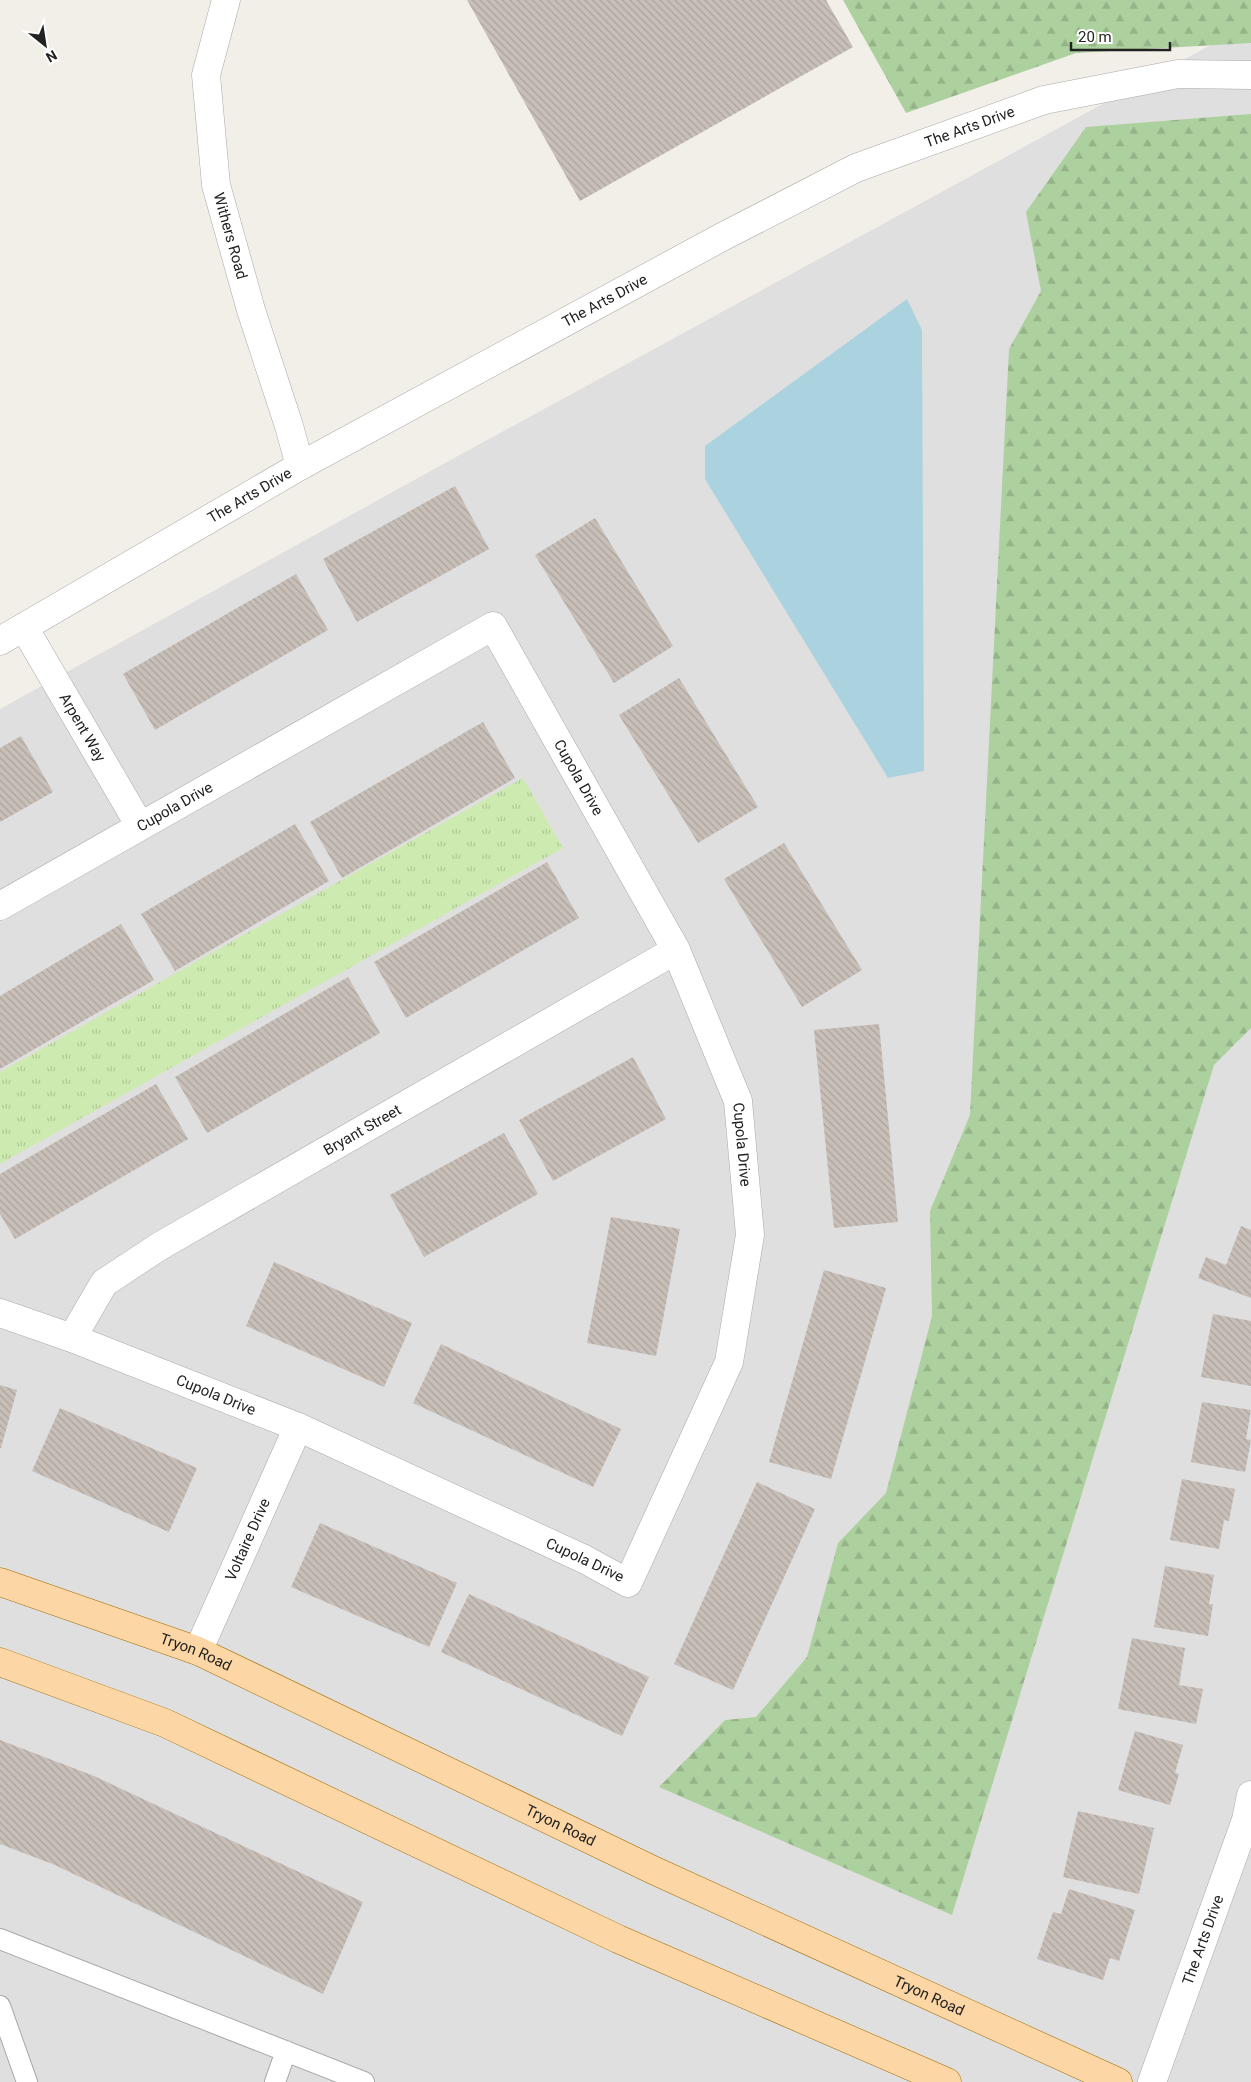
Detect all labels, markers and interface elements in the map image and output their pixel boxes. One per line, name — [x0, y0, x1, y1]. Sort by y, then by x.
north arrow — [20, 20, 70, 70]
scale bar — [1071, 20, 1170, 52]
text: 20 m — [1078, 28, 1112, 46]
text: N — [43, 47, 60, 66]
street label: The Arts Drive — [922, 102, 1017, 151]
street label: Withers Road — [210, 191, 251, 281]
street label: The Arts Drive — [559, 270, 650, 331]
street label: The Arts Drive — [204, 464, 295, 527]
street label: Arpent Way — [55, 690, 110, 765]
street label: Cupola Drive — [550, 736, 607, 819]
street label: Cupola Drive — [134, 778, 216, 835]
street label: Bryant Street — [320, 1101, 404, 1159]
street label: Cupola Drive — [729, 1102, 755, 1187]
street label: Cupola Drive — [174, 1371, 258, 1419]
street label: Voltaire Drive — [221, 1495, 274, 1584]
street label: Cupola Drive — [543, 1534, 627, 1586]
street label: Tryon Road — [158, 1629, 234, 1675]
street label: Tryon Road — [523, 1801, 599, 1850]
street label: The Arts Drive — [1179, 1892, 1227, 1987]
street label: Tryon Road — [891, 1972, 967, 2020]

